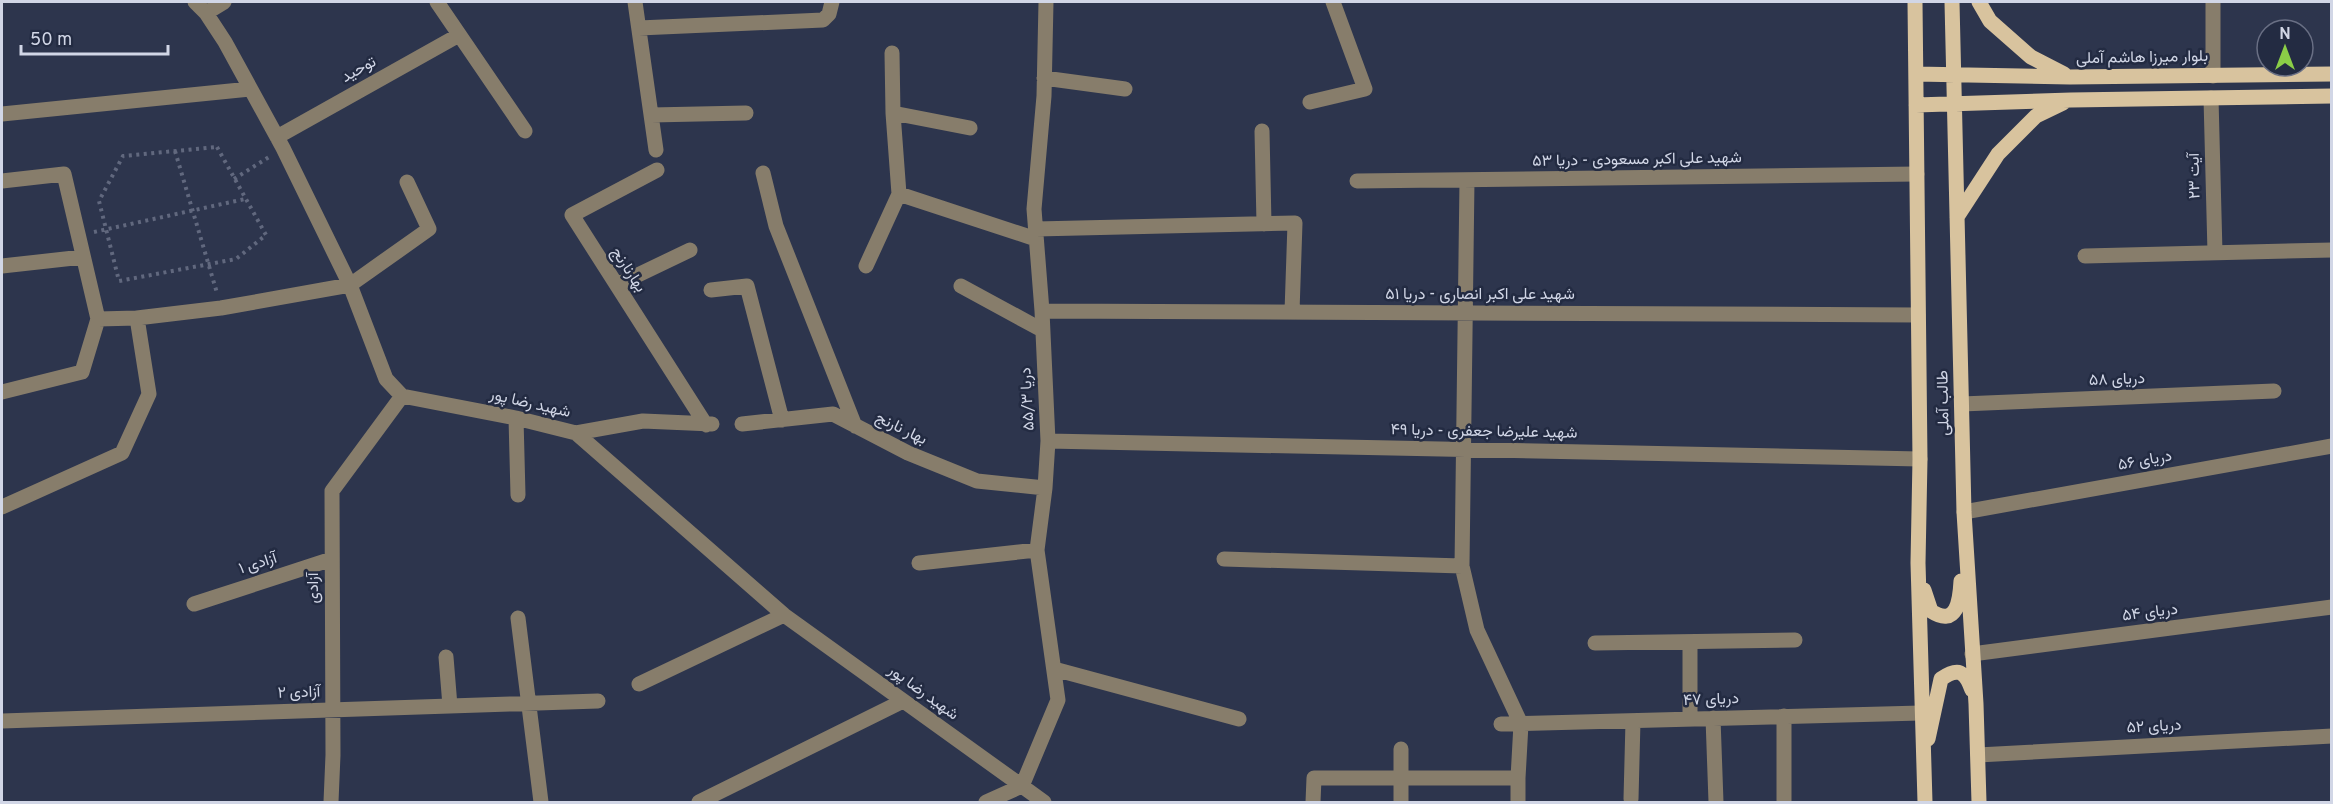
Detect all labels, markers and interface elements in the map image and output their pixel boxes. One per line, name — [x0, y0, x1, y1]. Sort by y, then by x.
scale bar — [21, 18, 168, 56]
north arrow — [2255, 18, 2315, 78]
text: N — [2279, 25, 2291, 45]
text: 50 m — [30, 29, 72, 52]
street label: بلوار میرزا هاشم آملی — [2076, 47, 2208, 69]
street label: توحید — [338, 52, 380, 88]
street label: شهید علی اکبر مسعودی - دریا ۵۳ — [1532, 148, 1742, 172]
street label: آیت ۲۳ — [2185, 151, 2205, 199]
street label: بهارنارنج — [606, 244, 650, 296]
street label: شهید علی اکبر انصاری - دریا ۵۱ — [1385, 285, 1575, 305]
street label: دریا ۵۵/۳ — [1016, 367, 1040, 431]
street label: دریای ۵۸ — [2089, 369, 2145, 391]
street label: طالب آملی — [1933, 370, 1955, 436]
street label: شهید رضا پور — [487, 385, 573, 423]
street label: بهار نارنج — [872, 408, 930, 450]
street label: شهید علیرضا جعفری - دریا ۴۹ — [1390, 420, 1578, 444]
street label: دریای ۵۶ — [2116, 446, 2174, 476]
street label: آزادی ۱ — [236, 548, 281, 580]
street label: آزادی — [304, 571, 324, 603]
street label: دریای ۵۴ — [2121, 600, 2179, 626]
street label: شهید رضا پور — [883, 660, 962, 725]
street label: آزادی ۲ — [277, 682, 322, 704]
street label: دریای ۴۷ — [1683, 689, 1739, 711]
street label: دریای ۵۲ — [2126, 716, 2182, 738]

